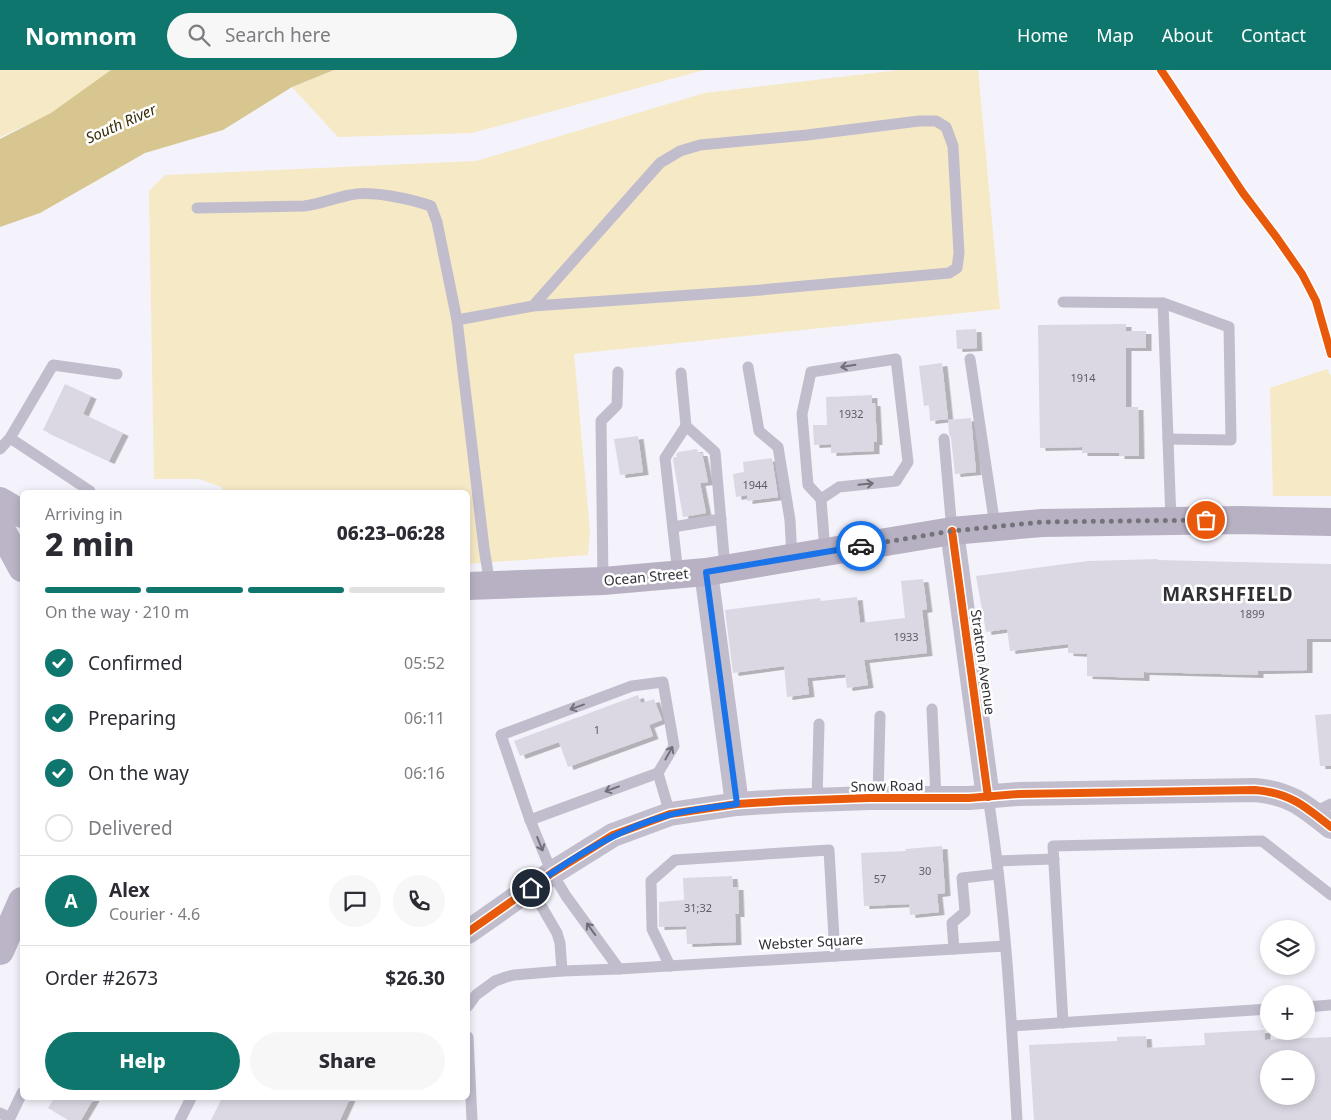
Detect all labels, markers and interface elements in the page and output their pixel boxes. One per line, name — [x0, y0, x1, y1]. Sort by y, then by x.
search box — [167, 13, 517, 58]
text: Nomnom — [25, 19, 137, 52]
icon: search — [185, 21, 213, 49]
text: Search here — [225, 22, 331, 48]
text: Home — [1017, 23, 1068, 47]
text: Map — [1096, 23, 1134, 47]
text: About — [1162, 23, 1213, 47]
text: Contact — [1241, 23, 1306, 47]
water label: South River — [82, 98, 160, 148]
one-way arrow — [840, 361, 856, 371]
house number: 1914 — [1070, 370, 1096, 385]
house number: 1932 — [838, 406, 864, 421]
house number: 1944 — [742, 477, 768, 492]
one-way arrow — [857, 479, 873, 489]
pin — [1185, 499, 1227, 541]
text: Arriving in — [45, 503, 123, 525]
icon: bag — [1192, 506, 1220, 534]
text: 06:23–06:28 — [337, 520, 445, 546]
courier — [836, 521, 886, 571]
text: 2 min — [45, 522, 134, 565]
icon: car — [847, 532, 875, 560]
street label: Ocean Street — [603, 563, 689, 590]
district label: MARSHFIELD — [1162, 581, 1294, 607]
text: On the way · 210 m — [45, 601, 189, 623]
house number: 1899 — [1239, 606, 1265, 621]
street label: Stratton Avenue — [967, 608, 1000, 716]
house number: 1933 — [893, 629, 919, 644]
icon: check — [45, 649, 73, 677]
text: Confirmed — [88, 650, 183, 676]
text: 05:52 — [404, 652, 445, 674]
one-way arrow — [570, 703, 586, 712]
icon: check — [45, 704, 73, 732]
text: Preparing — [88, 705, 176, 731]
text: 06:11 — [404, 707, 445, 729]
house number: 1 — [594, 722, 600, 737]
one-way arrow — [664, 745, 674, 760]
icon: check — [45, 759, 73, 787]
text: On the way — [88, 760, 189, 786]
text: 06:16 — [404, 762, 445, 784]
street label: Snow Road — [850, 775, 924, 796]
one-way arrow — [605, 785, 621, 794]
text: Delivered — [88, 815, 173, 841]
one-way arrow — [536, 836, 545, 851]
house number: 30 — [919, 863, 931, 878]
pin — [510, 867, 552, 909]
house number: 57 — [874, 871, 886, 886]
icon: home — [517, 874, 545, 902]
button: chat — [329, 875, 381, 927]
button: phone — [393, 875, 445, 927]
text: Alex — [109, 877, 150, 903]
text: A — [64, 888, 78, 914]
house number: 31;32 — [684, 900, 712, 915]
text: Courier · 4.6 — [109, 903, 200, 925]
map controls — [1260, 920, 1315, 1105]
button: layers — [1260, 920, 1315, 975]
one-way arrow — [585, 923, 596, 936]
street label: Webster Square — [758, 929, 864, 954]
text: Order #2673 — [45, 965, 158, 991]
text: $26.30 — [385, 965, 445, 991]
button: + — [1260, 985, 1315, 1040]
button: Help — [45, 1032, 240, 1090]
button: Share — [250, 1032, 445, 1090]
button: − — [1260, 1050, 1315, 1105]

